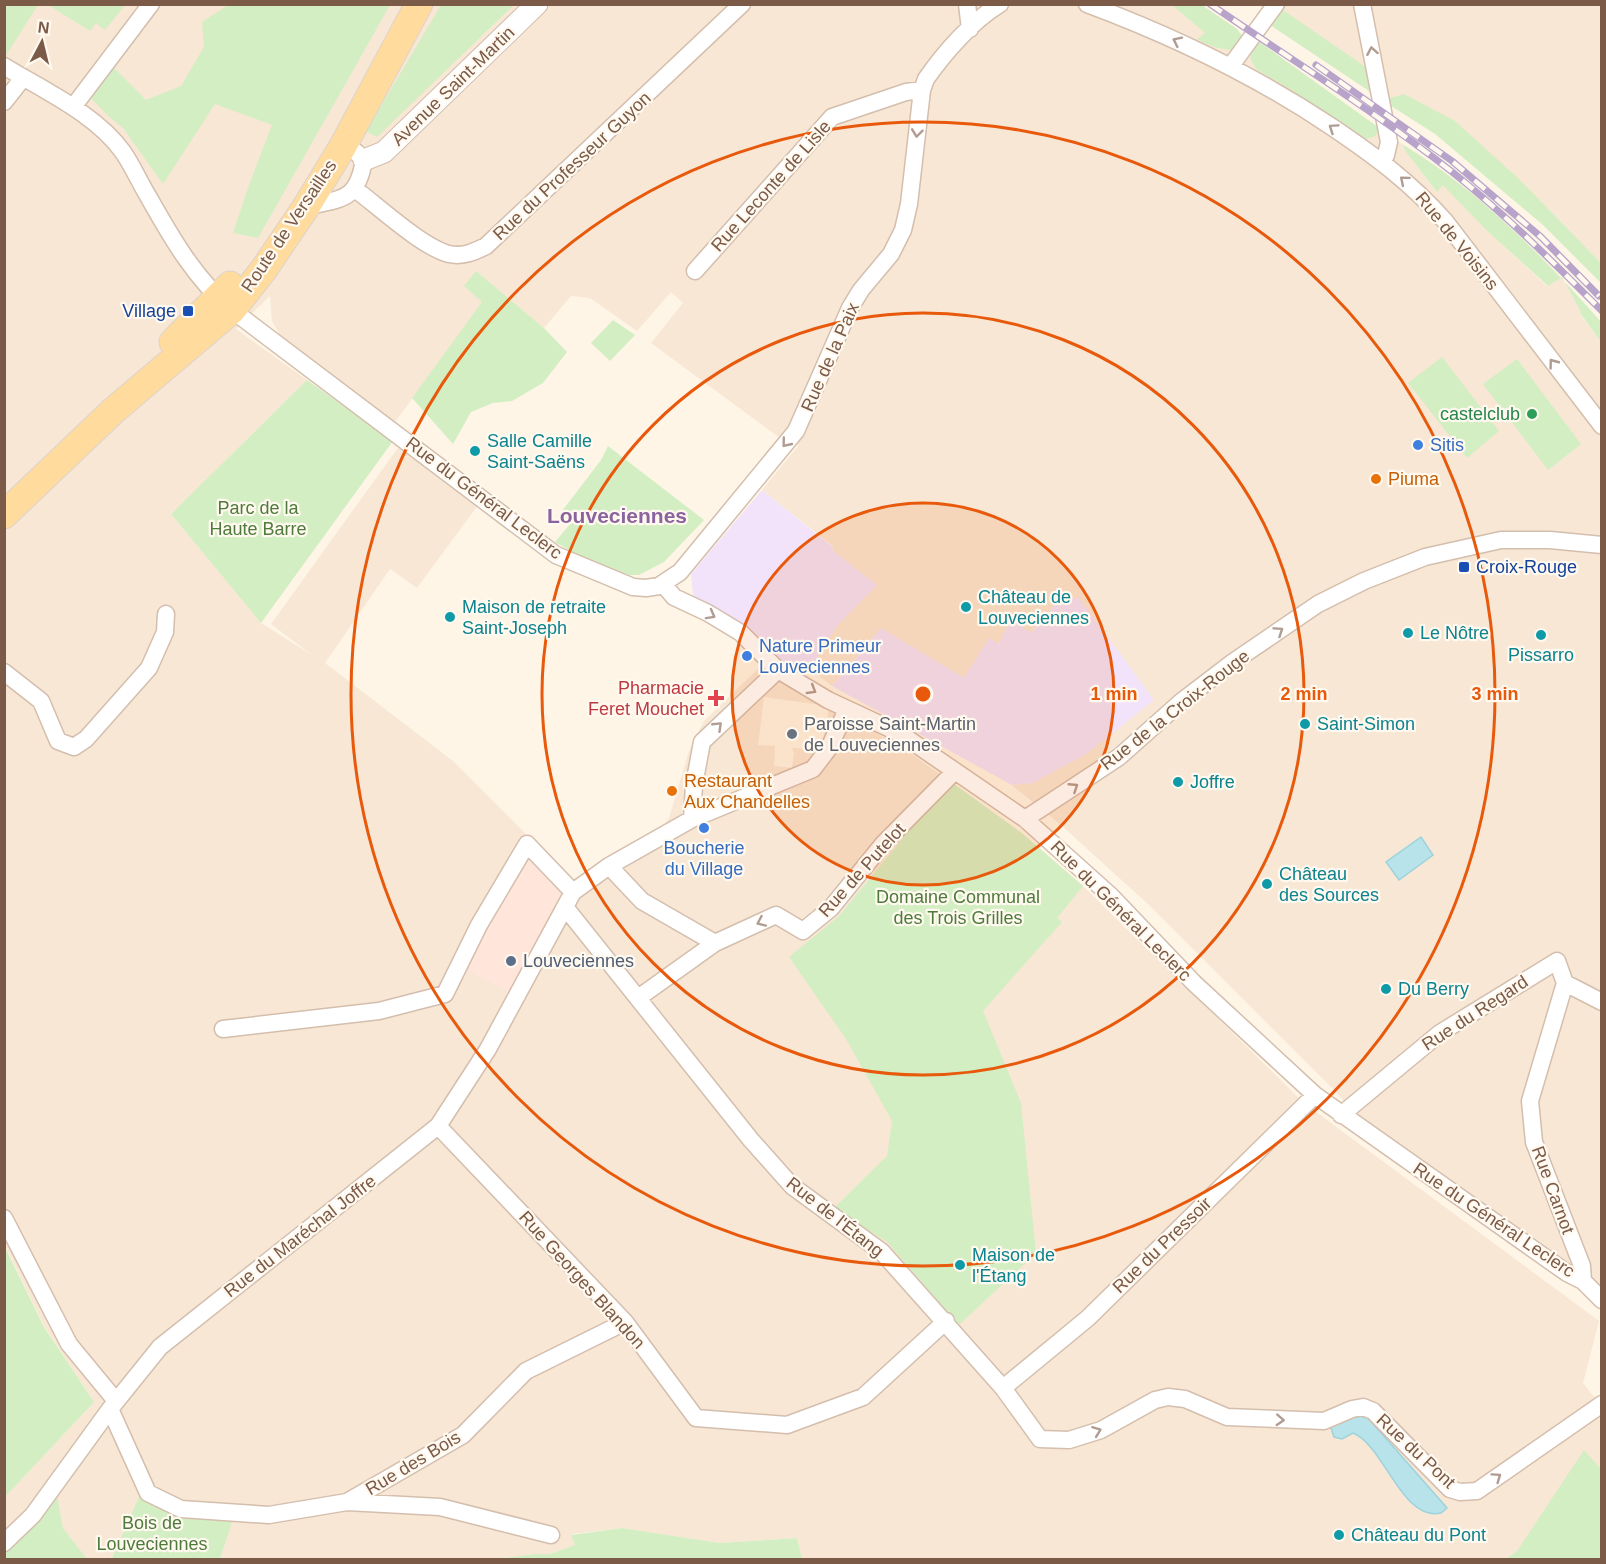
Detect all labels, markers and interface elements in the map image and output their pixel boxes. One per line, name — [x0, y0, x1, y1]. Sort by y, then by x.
north arrow — [12, 12, 72, 72]
text: N — [37, 18, 51, 37]
street label: Avenue Saint-Martin — [388, 22, 518, 150]
one-way arrow — [1173, 37, 1184, 49]
one-way arrow — [1367, 46, 1379, 55]
street label: Rue du Professeur Guyon — [489, 88, 655, 244]
street label: Rue Leconte de Lisle — [707, 116, 835, 256]
one-way arrow — [1329, 124, 1340, 135]
one-way arrow — [911, 129, 923, 138]
street label: Route de Versailles — [237, 156, 341, 296]
one-way arrow — [1400, 176, 1411, 187]
street label: Rue de Voisins — [1411, 188, 1503, 294]
street label: Rue de la Paix — [797, 299, 863, 415]
place label: Village — [122, 301, 176, 321]
marker: Village — [181, 304, 195, 318]
one-way arrow — [1550, 359, 1561, 370]
place label: castelclub — [1440, 404, 1520, 424]
marker: castelclub — [1525, 407, 1539, 421]
place label: Salle Camille Saint-Saëns — [487, 431, 592, 472]
street label: Rue du Général Leclerc — [402, 433, 566, 563]
place label: Sitis — [1430, 435, 1464, 455]
one-way arrow — [783, 436, 794, 447]
marker: Sitis — [1411, 438, 1425, 452]
marker: Salle Camille Saint-Saëns — [468, 444, 482, 458]
place label: Piuma — [1388, 469, 1440, 489]
marker: Piuma — [1369, 472, 1383, 486]
park label: Parc de la Haute Barre — [209, 498, 307, 539]
district label: Louveciennes — [547, 504, 687, 527]
place label: Croix-Rouge — [1476, 557, 1577, 577]
marker: Croix-Rouge — [1457, 560, 1471, 574]
place label: Château de Louveciennes — [978, 587, 1089, 628]
place label: Maison de retraite Saint-Joseph — [462, 597, 606, 638]
marker: Château de Louveciennes — [959, 600, 973, 614]
one-way arrow — [705, 608, 716, 619]
marker: Maison de retraite Saint-Joseph — [443, 610, 457, 624]
place label: Le Nôtre — [1420, 623, 1489, 643]
marker: Le Nôtre — [1401, 626, 1415, 640]
one-way arrow — [1272, 627, 1283, 638]
marker: Pissarro — [1534, 628, 1548, 642]
place label: Nature Primeur Louveciennes — [759, 636, 881, 677]
place label: Pissarro — [1508, 645, 1574, 665]
street label: Rue de la Croix-Rouge — [1097, 646, 1253, 774]
marker: Nature Primeur Louveciennes — [740, 649, 754, 663]
place label: Pharmacie Feret Mouchet — [588, 678, 704, 719]
one-way arrow — [806, 682, 816, 694]
centre of rings — [913, 684, 933, 704]
text: 1 min — [1090, 684, 1138, 704]
text: 2 min — [1280, 684, 1328, 704]
text: 3 min — [1471, 684, 1519, 704]
marker: Pharmacie Feret Mouchet — [709, 691, 723, 705]
place label: Paroisse Saint-Martin de Louveciennes — [804, 714, 976, 755]
place label: Saint-Simon — [1317, 714, 1415, 734]
marker: Saint-Simon — [1298, 717, 1312, 731]
one-way arrow — [712, 722, 722, 733]
marker: Paroisse Saint-Martin de Louveciennes — [785, 727, 799, 741]
place label: Restaurant Aux Chandelles — [684, 771, 810, 812]
place label: Joffre — [1190, 772, 1235, 792]
marker: Joffre — [1171, 775, 1185, 789]
one-way arrow — [1067, 783, 1078, 794]
marker: Restaurant Aux Chandelles — [665, 784, 679, 798]
street label: Rue de Putelot — [815, 819, 909, 921]
marker: Boucherie du Village — [697, 821, 711, 835]
street label: Rue du Général Leclerc — [1047, 837, 1195, 985]
place label: Boucherie du Village — [663, 838, 745, 879]
place label: Château des Sources — [1279, 864, 1379, 905]
marker: Château des Sources — [1260, 877, 1274, 891]
park label: Domaine Communal des Trois Grilles — [876, 887, 1040, 928]
one-way arrow — [757, 914, 768, 926]
place label: Louveciennes — [523, 951, 634, 971]
marker: Louveciennes — [504, 954, 518, 968]
street label: Rue du Regard — [1418, 971, 1532, 1055]
place label: Du Berry — [1398, 979, 1469, 999]
marker: Du Berry — [1379, 982, 1393, 996]
street label: Rue Carnot — [1528, 1143, 1578, 1237]
street label: Rue du Général Leclerc — [1410, 1159, 1578, 1281]
street label: Rue du Maréchal Joffre — [220, 1171, 380, 1301]
street label: Rue de l'Étang — [783, 1173, 887, 1261]
street label: Rue du Pressoir — [1109, 1193, 1215, 1297]
street label: Rue Georges Blandon — [515, 1207, 649, 1353]
place label: Maison de l'Étang — [972, 1245, 1055, 1286]
marker: Maison de l'Étang — [953, 1258, 967, 1272]
street label: Rue du Pont — [1373, 1410, 1459, 1492]
one-way arrow — [1275, 1413, 1284, 1426]
one-way arrow — [1091, 1426, 1102, 1438]
street label: Rue des Bois — [362, 1427, 464, 1499]
one-way arrow — [1491, 1473, 1502, 1484]
park label: Bois de Louveciennes — [96, 1513, 208, 1554]
place label: Château du Pont — [1351, 1525, 1486, 1545]
marker: Château du Pont — [1332, 1528, 1346, 1542]

